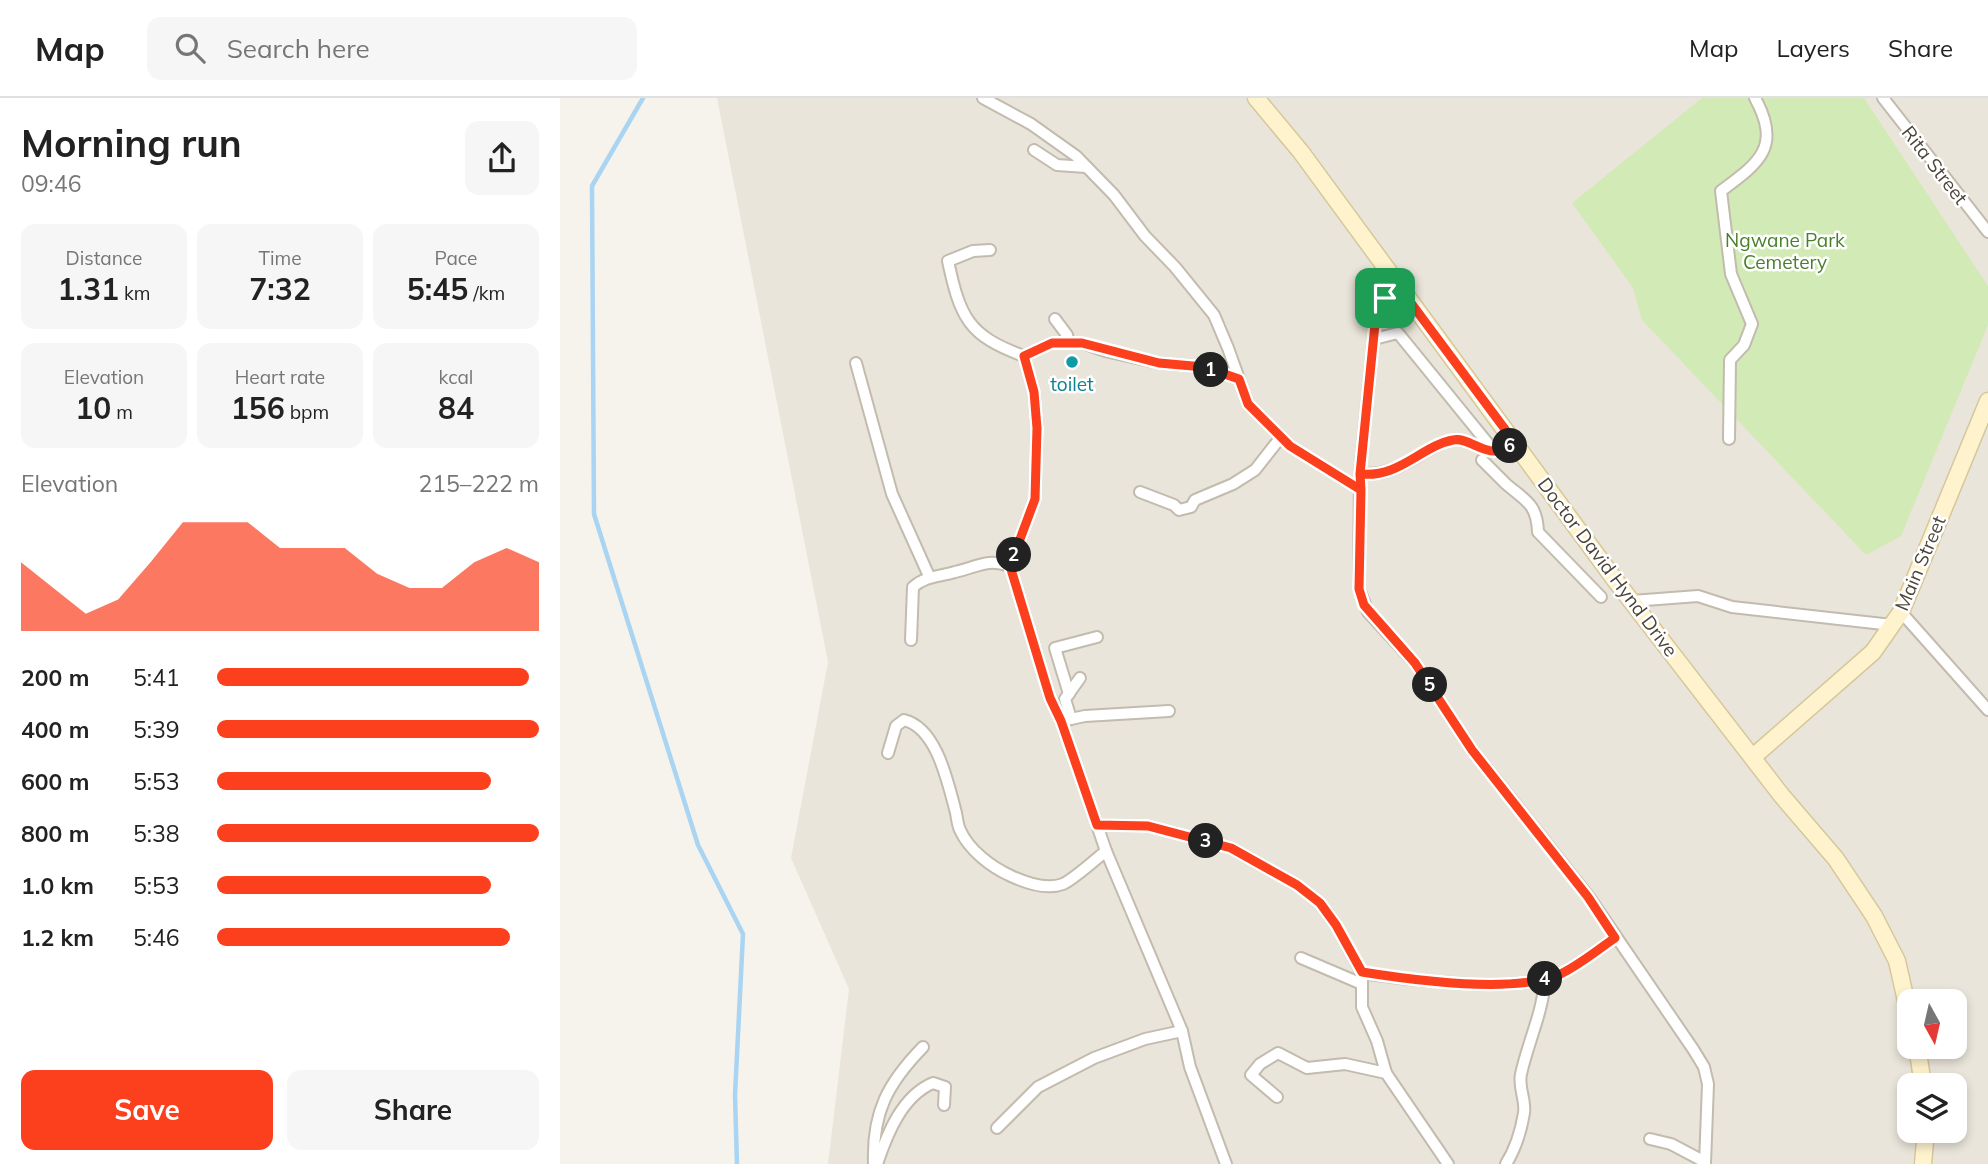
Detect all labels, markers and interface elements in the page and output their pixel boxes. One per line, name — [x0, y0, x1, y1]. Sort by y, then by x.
search box — [147, 17, 637, 80]
text: Map — [35, 28, 105, 69]
icon: search — [171, 29, 209, 67]
text: Search here — [227, 32, 370, 65]
text: Map — [1689, 33, 1738, 63]
text: Layers — [1776, 33, 1850, 63]
text: Share — [1888, 33, 1953, 63]
text: Morning run — [21, 119, 242, 167]
button: share — [465, 121, 539, 195]
street label: Rita Street — [1897, 121, 1973, 209]
text: 09:46 — [21, 169, 81, 198]
park label: Ngwane Park Cemetery — [1725, 228, 1845, 274]
text: Distance — [66, 246, 142, 270]
text: Time — [258, 246, 302, 270]
text: Pace — [435, 246, 477, 270]
pin — [1355, 268, 1415, 328]
text: 1.31 — [58, 270, 119, 308]
text: 7:32 — [249, 270, 311, 308]
text: 5:45 — [407, 270, 468, 308]
icon: arrive — [1366, 279, 1404, 317]
text: km — [119, 281, 150, 305]
text: /km — [468, 281, 505, 305]
pin: 1 — [1194, 352, 1228, 388]
marker: toilet — [1064, 354, 1080, 370]
text: 1 — [1205, 357, 1216, 381]
text: Elevation — [64, 365, 144, 389]
text: Heart rate — [235, 365, 325, 389]
text: kcal — [439, 365, 473, 389]
place label: toilet — [1050, 372, 1094, 396]
text: 10 — [75, 389, 111, 427]
text: 156 — [231, 389, 285, 427]
text: 84 — [438, 389, 474, 427]
text: m — [111, 400, 133, 424]
text: bpm — [285, 400, 329, 424]
pin: 6 — [1492, 428, 1528, 464]
text: 6 — [1504, 433, 1515, 457]
text: Elevation — [21, 469, 118, 498]
text: 215–222 m — [418, 469, 539, 498]
street label: Doctor David Hynd Drive — [1533, 473, 1683, 661]
street label: Main Street — [1889, 512, 1951, 614]
pin: 2 — [996, 538, 1032, 573]
text: 2 — [1008, 542, 1019, 566]
text: 200 m — [21, 663, 89, 692]
text: 5:41 — [133, 663, 180, 692]
pin: 5 — [1412, 668, 1448, 702]
text: 5 — [1424, 672, 1435, 696]
text: 400 m — [21, 715, 89, 744]
text: 5:39 — [133, 715, 180, 744]
text: 600 m — [21, 767, 89, 796]
text: 5:53 — [133, 767, 180, 796]
text: 800 m — [21, 819, 89, 848]
text: 5:38 — [133, 819, 180, 848]
pin: 3 — [1188, 824, 1224, 858]
text: 3 — [1200, 828, 1211, 852]
text: 1.0 km — [21, 871, 94, 900]
text: 5:53 — [133, 871, 180, 900]
text: 1.2 km — [21, 923, 94, 952]
text: 5:46 — [133, 923, 180, 952]
pin: 4 — [1528, 962, 1562, 996]
text: 4 — [1539, 966, 1550, 990]
north arrow — [1897, 989, 1967, 1059]
map controls — [1897, 989, 1967, 1143]
button: Save — [21, 1070, 273, 1150]
button: Share — [287, 1070, 539, 1150]
button: layers — [1897, 1073, 1967, 1143]

